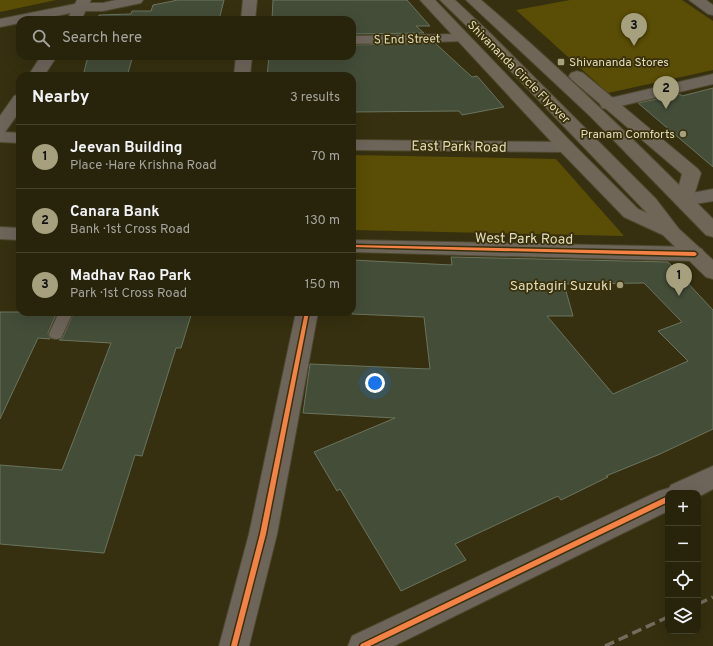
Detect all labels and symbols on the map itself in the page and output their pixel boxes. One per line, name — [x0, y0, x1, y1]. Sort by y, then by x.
pin: 3 — [621, 13, 647, 46]
street label: Shivananda Circle Flyover — [463, 18, 573, 128]
street label: S End Street — [374, 31, 440, 49]
place label: Shivananda Stores — [569, 55, 669, 71]
marker: Shivananda Stores — [556, 57, 566, 67]
pin: 2 — [653, 76, 679, 109]
place label: Pranam Comforts — [580, 127, 675, 143]
marker: Pranam Comforts — [678, 129, 688, 139]
street label: East Park Road — [411, 138, 507, 157]
street label: West Park Road — [475, 230, 573, 249]
pin: 1 — [666, 263, 692, 296]
place label: Saptagiri Suzuki — [510, 278, 612, 295]
marker: Saptagiri Suzuki — [615, 280, 625, 290]
your location — [365, 373, 385, 393]

